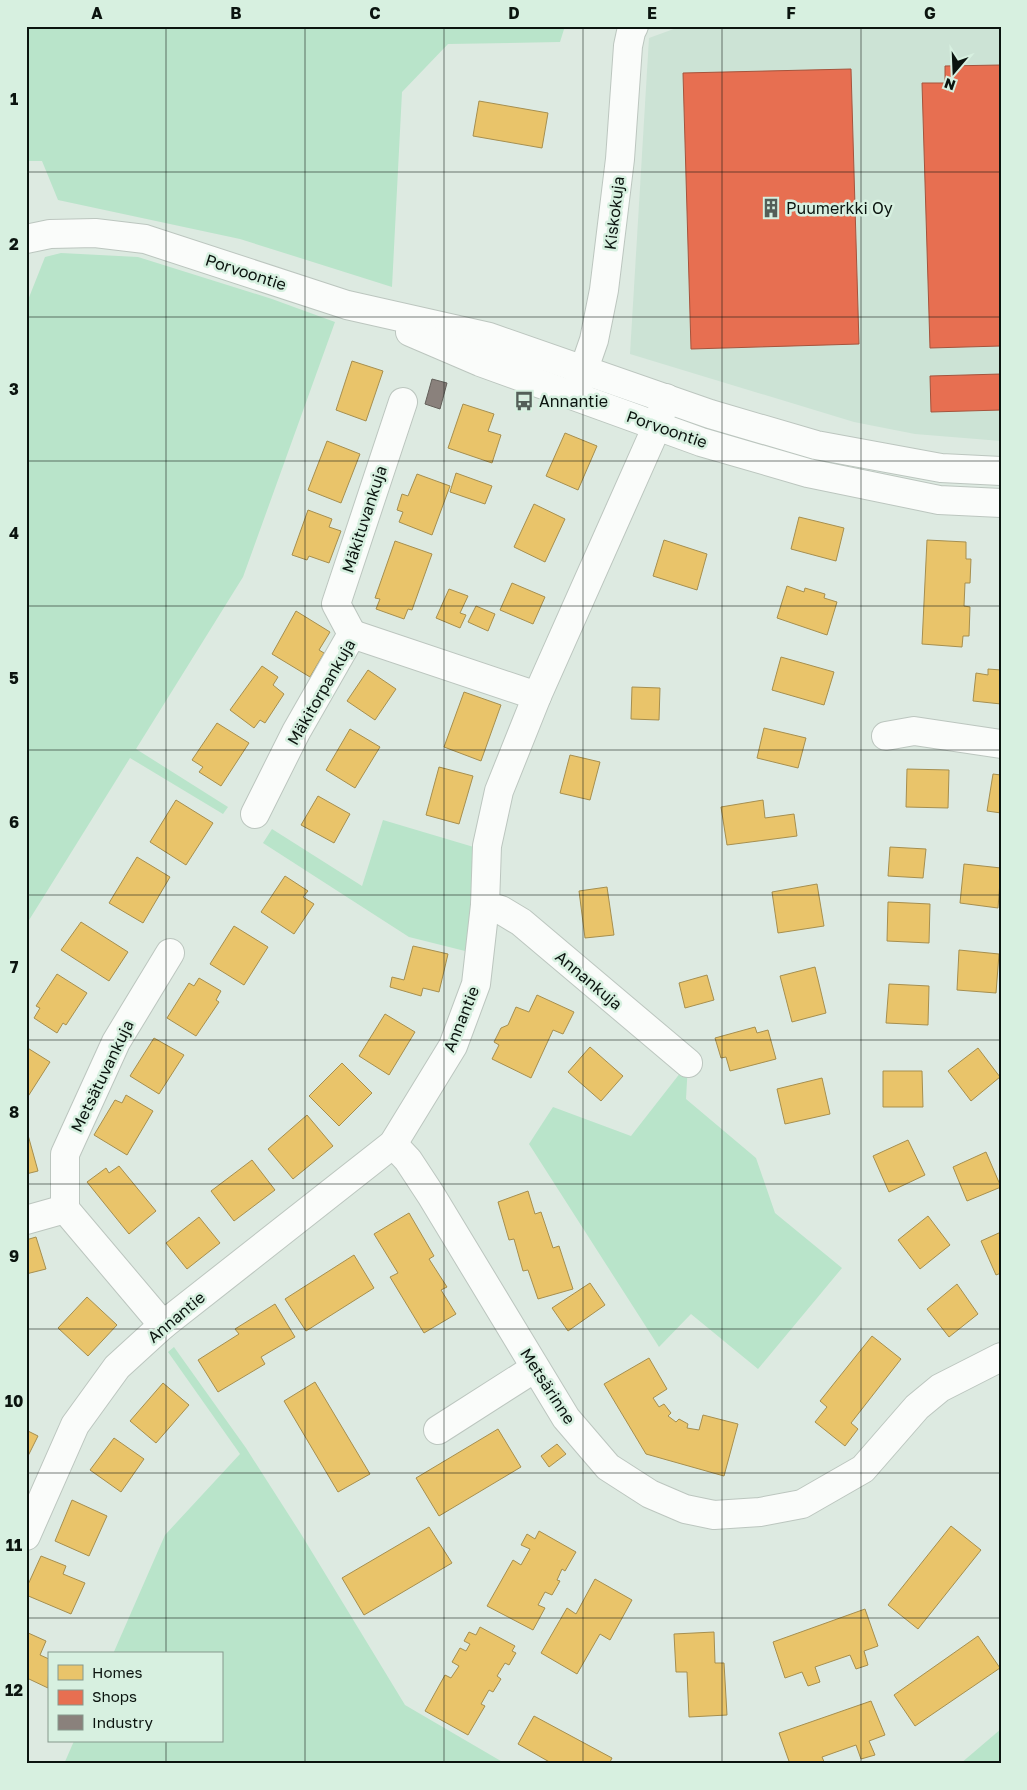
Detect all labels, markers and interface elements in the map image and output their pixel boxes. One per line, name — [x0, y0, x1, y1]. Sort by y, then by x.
text: A — [91, 3, 103, 23]
text: B — [230, 3, 242, 23]
text: C — [369, 3, 381, 23]
text: D — [508, 3, 520, 23]
text: E — [647, 3, 657, 23]
text: F — [786, 3, 796, 23]
text: G — [924, 3, 936, 23]
north arrow — [930, 48, 980, 98]
text: N — [942, 75, 957, 95]
text: 1 — [10, 89, 18, 109]
street label: Kiskokuja — [600, 175, 628, 251]
building icon: Puumerkki Oy — [760, 197, 782, 219]
place label: Puumerkki Oy — [786, 198, 893, 218]
text: 2 — [9, 234, 19, 254]
street label: Porvoontie — [203, 249, 289, 295]
text: 3 — [9, 379, 19, 399]
bus stop icon: Annantie — [513, 390, 535, 412]
place label: Annantie — [539, 391, 608, 411]
street label: Porvoontie — [624, 406, 710, 452]
street label: Mäkituvankuja — [337, 463, 391, 575]
text: 4 — [9, 523, 19, 543]
street label: Mäkitorpankuja — [283, 635, 359, 749]
text: 5 — [9, 668, 19, 688]
text: 6 — [9, 812, 19, 832]
street label: Annankuja — [551, 946, 627, 1014]
text: 7 — [10, 957, 19, 977]
street label: Annantie — [439, 983, 483, 1055]
street label: Metsätuvankuja — [66, 1017, 138, 1135]
text: 8 — [9, 1102, 19, 1122]
text: 9 — [9, 1246, 19, 1266]
street label: Annantie — [143, 1287, 209, 1347]
street label: Metsärinne — [516, 1344, 580, 1428]
text: 10 — [5, 1391, 23, 1411]
text: 11 — [6, 1535, 22, 1555]
legend — [48, 1652, 222, 1742]
text: Homes — [92, 1663, 142, 1681]
text: 12 — [5, 1680, 23, 1700]
text: Shops — [92, 1687, 137, 1705]
text: Industry — [92, 1713, 153, 1731]

